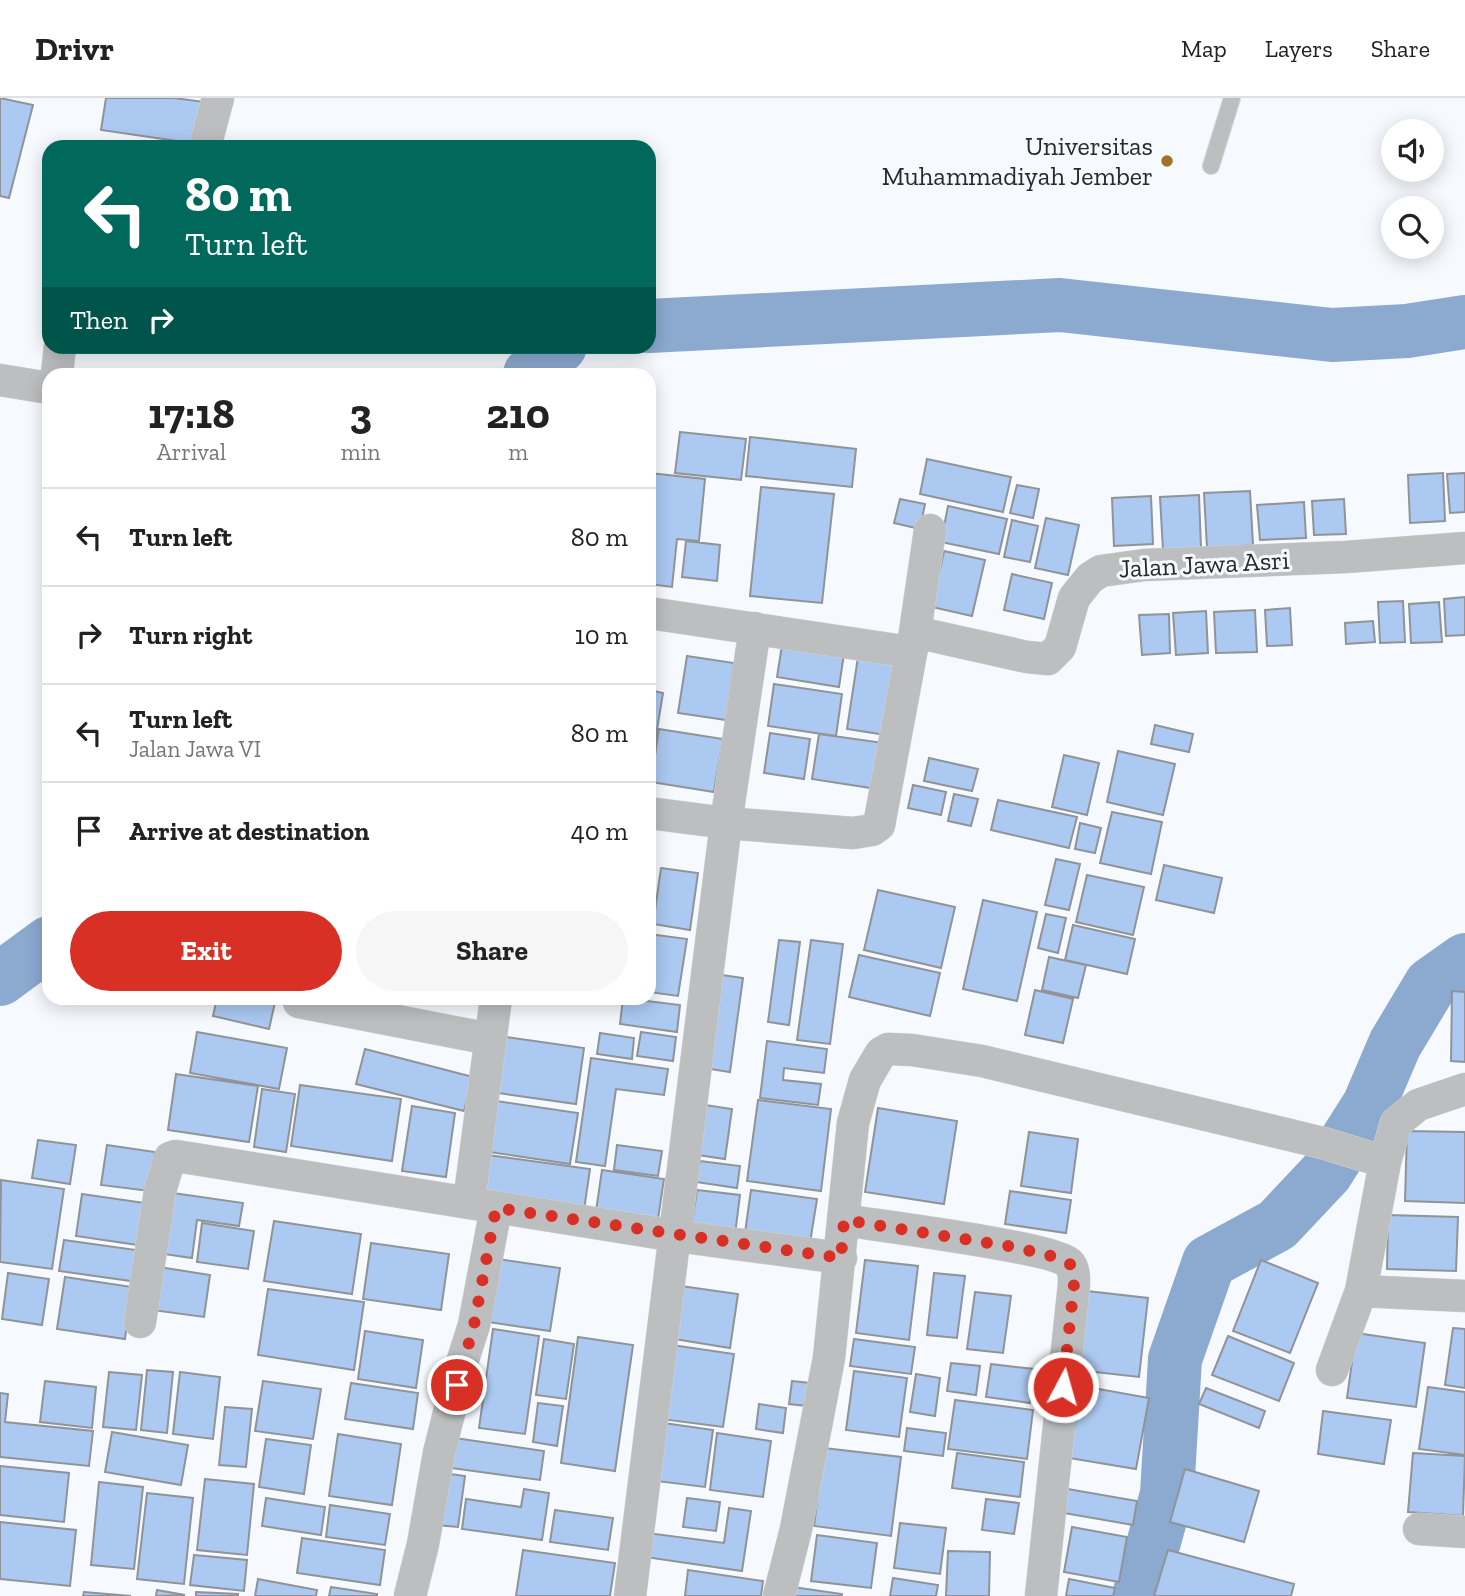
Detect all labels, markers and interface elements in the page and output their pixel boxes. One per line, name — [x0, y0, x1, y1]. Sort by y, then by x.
text: Drivr — [35, 29, 114, 68]
text: Map — [1181, 34, 1227, 63]
text: Layers — [1265, 34, 1333, 63]
text: Share — [1371, 34, 1430, 63]
map controls — [1381, 119, 1444, 259]
button: sound — [1381, 119, 1444, 182]
place label: Universitas Muhammadiyah Jember — [882, 130, 1153, 192]
marker: Universitas Muhammadiyah Jember — [1159, 153, 1175, 169]
text: 80 m — [185, 165, 292, 224]
icon: left — [70, 168, 161, 259]
button: search — [1381, 196, 1444, 259]
text: Turn left — [185, 225, 307, 263]
icon: right — [142, 301, 180, 339]
text: Then — [70, 304, 128, 336]
text: 17:18 — [148, 388, 235, 439]
text: 3 — [349, 388, 372, 439]
text: 210 — [486, 388, 550, 439]
text: Arrival — [157, 438, 226, 466]
text: min — [341, 438, 380, 466]
text: m — [508, 438, 528, 466]
icon: left — [70, 518, 108, 556]
text: Turn left — [129, 521, 232, 553]
text: 80 m — [571, 521, 628, 553]
street label: Jalan Jawa Asri — [1118, 544, 1290, 584]
icon: right — [70, 616, 108, 654]
text: Turn right — [129, 619, 252, 651]
text: 10 m — [575, 619, 628, 651]
text: Turn left — [129, 703, 232, 735]
icon: left — [70, 714, 108, 752]
text: 80 m — [571, 717, 628, 749]
text: Jalan Jawa VI — [129, 735, 261, 763]
icon: arrive — [70, 812, 108, 850]
text: Arrive at destination — [129, 815, 369, 847]
text: 40 m — [571, 815, 628, 847]
button: Exit — [70, 911, 342, 991]
button: Share — [356, 911, 628, 991]
position arrow — [1026, 1350, 1100, 1424]
pin — [427, 1355, 487, 1415]
icon: arrive — [438, 1366, 476, 1404]

